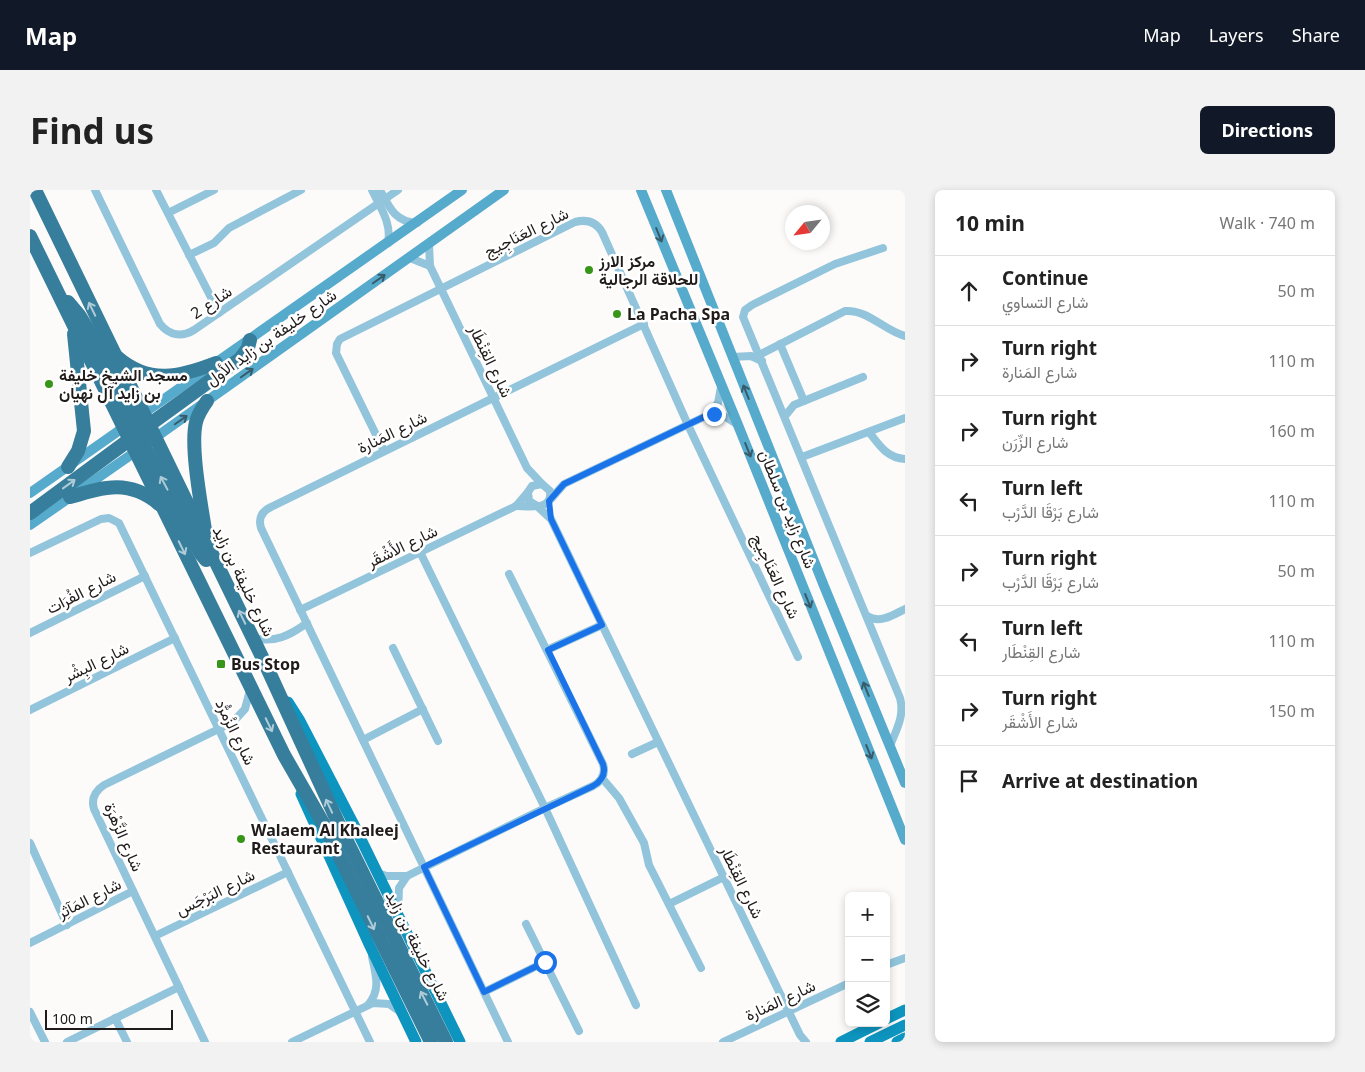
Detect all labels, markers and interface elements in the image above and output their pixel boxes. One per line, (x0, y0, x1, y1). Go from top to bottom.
text: Map (25, 19, 77, 52)
text: Map (1143, 23, 1181, 47)
text: Layers (1209, 23, 1264, 47)
text: Share (1292, 23, 1340, 47)
button: Directions (1200, 106, 1335, 154)
text: Find us (30, 107, 154, 154)
street label: شارع العَنَاجِيج (480, 202, 573, 263)
north arrow (785, 205, 830, 250)
text: 10 min (955, 209, 1025, 237)
text: Walk · 740 m (1220, 212, 1315, 234)
one-way arrow (655, 227, 665, 242)
place label: مركز الارز للحلاقة الرجالية (598, 250, 698, 290)
marker: مركز الارز للحلاقة الرجالية (583, 264, 595, 276)
text: Continue (1002, 265, 1088, 291)
one-way arrow (372, 274, 386, 284)
icon: ahead (955, 277, 983, 305)
street label: شارع 2 (186, 280, 237, 325)
text: 50 m (1278, 280, 1315, 302)
street label: شارع خليفة بن زايد الأول (201, 284, 341, 391)
text: شارع التساوي (1002, 291, 1089, 313)
one-way arrow (87, 302, 96, 317)
place label: La Pacha Spa (627, 303, 730, 325)
marker: La Pacha Spa (611, 308, 623, 320)
street label: شارع القِنْطَار (463, 320, 518, 402)
text: Turn right (1002, 335, 1097, 361)
icon: right (955, 347, 983, 375)
text: 110 m (1268, 350, 1315, 372)
text: شارع المَنارة (1002, 361, 1077, 383)
place label: مسجد الشيخ خليفة بن زايد آل نهيان (59, 364, 188, 404)
one-way arrow (239, 368, 253, 378)
marker: مسجد الشيخ خليفة بن زايد آل نهيان (43, 378, 55, 390)
one-way arrow (741, 385, 751, 400)
route end (703, 403, 726, 426)
text: Turn right (1002, 405, 1097, 431)
street label: شارع المَنارة (353, 406, 431, 459)
one-way arrow (174, 415, 188, 425)
icon: right (955, 417, 983, 445)
text: 160 m (1268, 420, 1315, 442)
text: شارع الزِّرَن (1002, 431, 1068, 453)
one-way arrow (743, 442, 753, 457)
street label: شارع زايد بن سلطان (753, 446, 822, 572)
text: Turn left (1002, 475, 1083, 501)
one-way arrow (158, 476, 168, 491)
one-way arrow (62, 479, 76, 489)
icon: left (955, 487, 983, 515)
text: 110 m (1268, 490, 1315, 512)
text: شارع بَرْقَا الدَّرْب (1002, 501, 1099, 523)
street label: شارع الأَشْقَر (362, 519, 441, 574)
street label: شارع خليفة بن زايد (207, 522, 280, 640)
street label: شارع العَنَاجِيج (745, 530, 805, 623)
one-way arrow (177, 540, 187, 555)
text: Turn right (1002, 545, 1097, 571)
icon: right (955, 557, 983, 585)
text: 50 m (1278, 560, 1315, 582)
street label: شارع الفُرَات (42, 565, 120, 620)
text: شارع بَرْقَا الدَّرْب (1002, 571, 1099, 593)
one-way arrow (804, 593, 814, 608)
one-way arrow (237, 610, 246, 625)
text: Turn left (1002, 615, 1083, 641)
icon: left (955, 627, 983, 655)
text: 110 m (1268, 630, 1315, 652)
street label: شارع البِشْر (59, 637, 133, 689)
text: شارع القِنْطَار (1002, 641, 1080, 663)
place label: Bus Stop (231, 653, 300, 675)
marker: Bus Stop (215, 658, 227, 670)
one-way arrow (861, 682, 871, 697)
text: Turn right (1002, 685, 1097, 711)
street label: شارع الزُمرُّد (210, 695, 261, 769)
icon: right (955, 697, 983, 725)
text: 150 m (1268, 700, 1315, 722)
text: شارع الأَشْقَر (1002, 711, 1078, 733)
one-way arrow (265, 717, 274, 732)
one-way arrow (865, 743, 874, 759)
icon: arrive (955, 767, 983, 795)
text: Arrive at destination (1002, 768, 1198, 794)
one-way arrow (324, 798, 334, 813)
street label: شارع الزَّهْرَة (98, 799, 149, 875)
place label: Walaem Al Khaleej Restaurant (251, 819, 399, 859)
marker: Walaem Al Khaleej Restaurant (235, 833, 247, 845)
street label: شارع القِنْطَار (714, 841, 769, 923)
street label: شارع البَرْجَس (172, 863, 259, 922)
street label: شارع المَآثِر (52, 873, 125, 925)
street label: شارع خليفة بن زايد (380, 887, 455, 1005)
map controls (845, 892, 890, 1027)
button: + (845, 892, 890, 937)
one-way arrow (367, 915, 376, 930)
button: − (845, 937, 890, 982)
route start (534, 951, 557, 974)
street label: شارع المَنارة (741, 974, 819, 1027)
button: layers (845, 982, 890, 1027)
one-way arrow (419, 991, 429, 1006)
scale bar (45, 1007, 172, 1030)
text: 100 m (52, 1009, 93, 1028)

